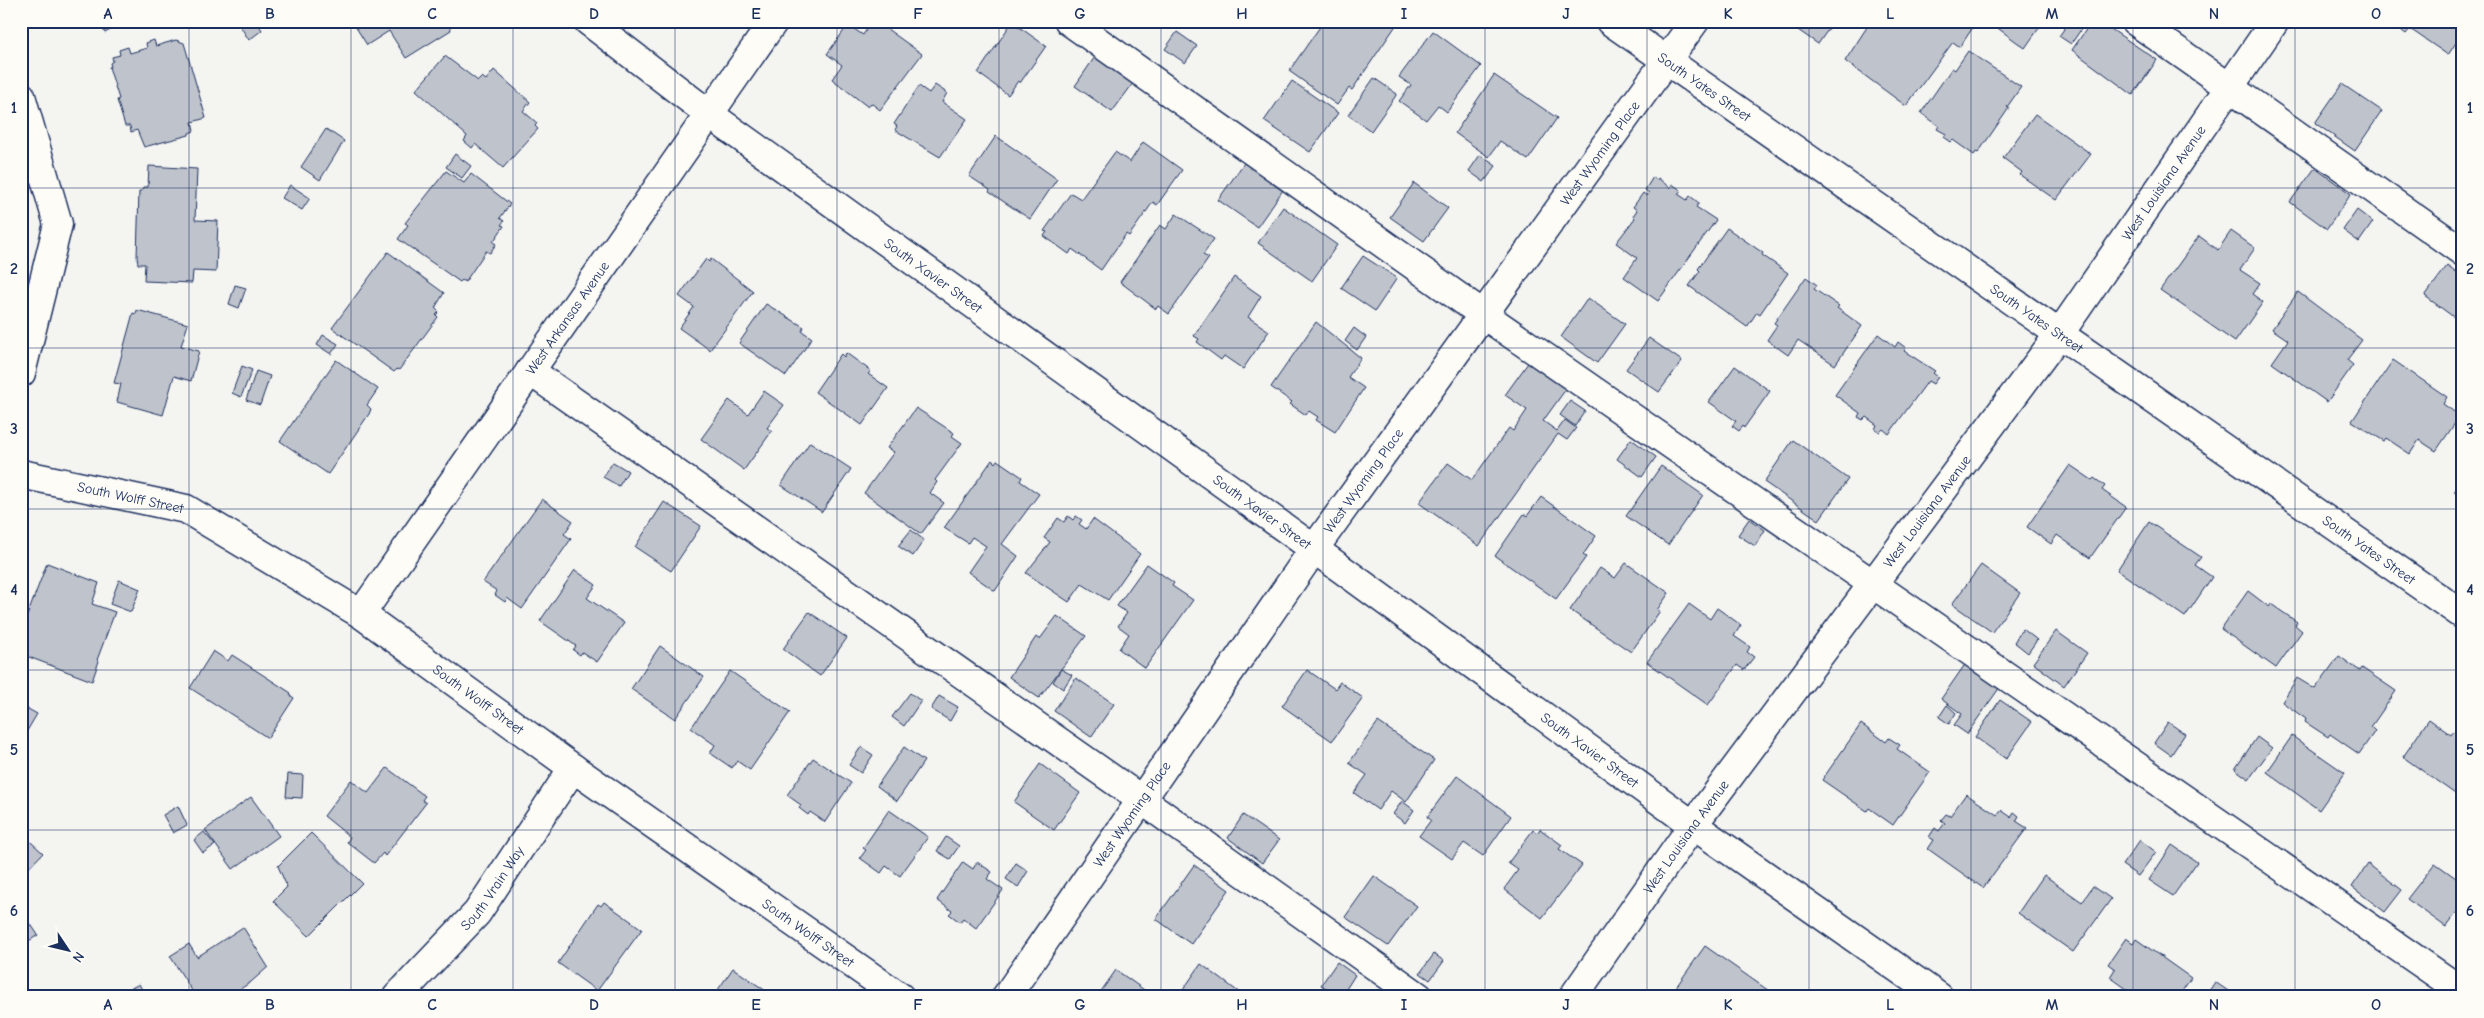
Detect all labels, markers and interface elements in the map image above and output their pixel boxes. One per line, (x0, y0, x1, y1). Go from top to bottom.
text: A (104, 5, 113, 23)
text: B (265, 5, 275, 23)
text: C (427, 5, 437, 23)
text: D (589, 5, 599, 23)
text: E (751, 5, 761, 23)
text: F (913, 5, 923, 23)
text: G (1074, 5, 1086, 23)
text: H (1236, 5, 1248, 23)
text: I (1401, 5, 1407, 23)
text: J (1562, 5, 1570, 23)
text: K (1723, 5, 1733, 23)
text: L (1886, 5, 1894, 23)
text: M (2046, 5, 2059, 23)
text: N (2209, 5, 2219, 23)
text: O (2371, 5, 2381, 23)
street label: South Yates Street (1655, 48, 1755, 126)
street label: West Wyoming Place (1556, 97, 1643, 209)
text: 1 (11, 99, 17, 117)
text: 1 (2467, 99, 2473, 117)
street label: West Louisiana Avenue (2118, 122, 2209, 243)
street label: South Xavier Street (881, 234, 987, 317)
street label: West Arkansas Avenue (522, 258, 613, 378)
text: 2 (10, 260, 18, 278)
text: 2 (2466, 260, 2474, 278)
street label: South Yates Street (1987, 280, 2087, 357)
text: 3 (10, 420, 18, 438)
text: 3 (2466, 420, 2474, 438)
street label: West Wyoming Place (1320, 425, 1407, 536)
street label: West Louisiana Avenue (1880, 452, 1974, 571)
street label: South Xavier Street (1210, 471, 1315, 553)
street label: South Wolff Street (76, 478, 186, 517)
street label: South Yates Street (2319, 511, 2420, 588)
text: 4 (10, 581, 18, 599)
text: 4 (2466, 581, 2474, 599)
street label: South Wolff Street (430, 661, 528, 739)
street label: South Xavier Street (1538, 709, 1643, 792)
text: 5 (10, 741, 18, 759)
text: 5 (2466, 741, 2474, 759)
street label: West Wyoming Place (1089, 758, 1174, 870)
street label: West Louisiana Avenue (1639, 776, 1732, 897)
street label: South Vrain Way (457, 842, 528, 934)
street label: South Wolff Street (759, 895, 858, 971)
text: 6 (10, 902, 18, 920)
text: 6 (2466, 902, 2474, 920)
north arrow (42, 926, 92, 976)
text: N (69, 949, 88, 966)
text: A (104, 996, 113, 1014)
text: B (265, 996, 275, 1014)
text: C (427, 996, 437, 1014)
text: D (589, 996, 599, 1014)
text: E (751, 996, 761, 1014)
text: F (913, 996, 923, 1014)
text: G (1074, 996, 1086, 1014)
text: H (1236, 996, 1248, 1014)
text: I (1401, 996, 1407, 1014)
text: J (1562, 996, 1570, 1014)
text: K (1723, 996, 1733, 1014)
text: L (1886, 996, 1894, 1014)
text: M (2046, 996, 2059, 1014)
text: N (2209, 996, 2219, 1014)
text: O (2371, 996, 2381, 1014)

